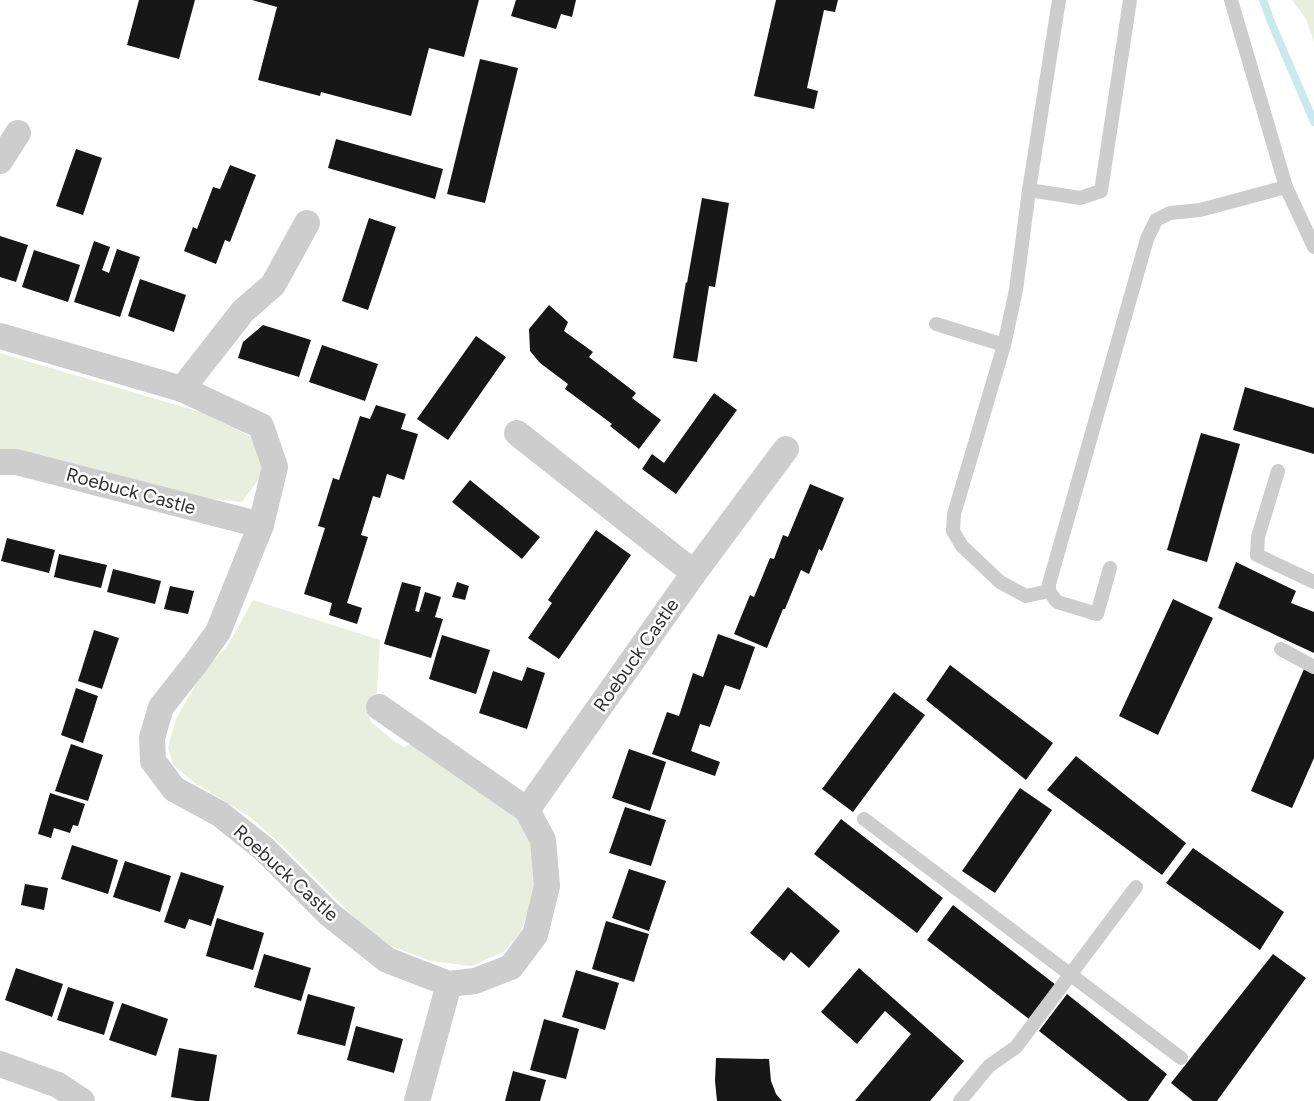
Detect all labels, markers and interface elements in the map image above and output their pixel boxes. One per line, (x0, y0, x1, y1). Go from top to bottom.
street label: Roebuck Castle (64, 463, 198, 519)
street label: Roebuck Castle (588, 594, 684, 716)
street label: Roebuck Castle (229, 820, 343, 926)

